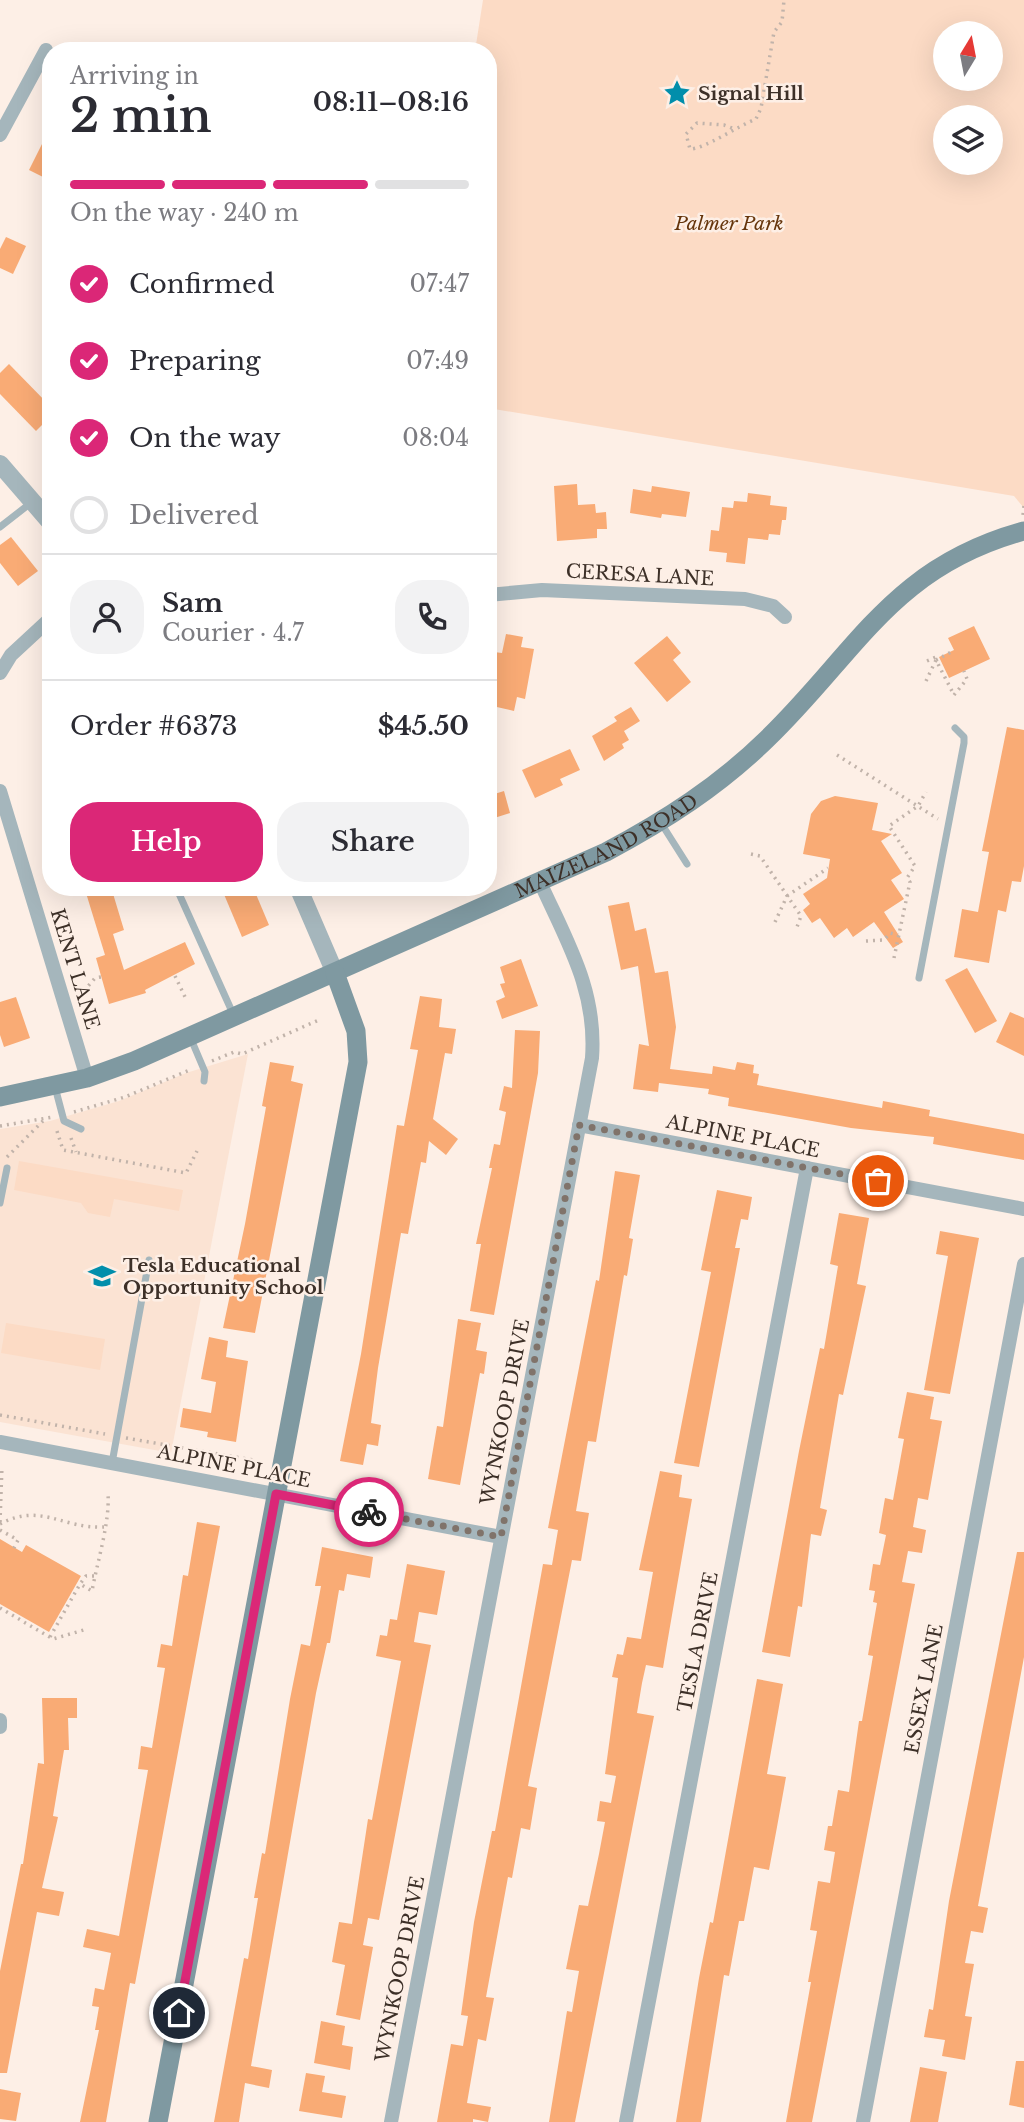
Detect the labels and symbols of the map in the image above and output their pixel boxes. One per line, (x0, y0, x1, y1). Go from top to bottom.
north arrow (933, 21, 1003, 91)
place icon: Signal Hill (662, 78, 692, 108)
place label: Signal Hill (698, 82, 804, 105)
park label: Palmer Park (673, 212, 784, 235)
street label: CERESA LANE (565, 560, 715, 590)
street label: MAIZELAND ROAD (511, 789, 702, 903)
street label: KENT LANE (46, 906, 104, 1032)
street label: ALPINE PLACE (663, 1110, 822, 1162)
pin (848, 1151, 908, 1211)
place label: Tesla Educational Opportunity School (123, 1254, 324, 1299)
school or university icon: Tesla Educational Opportunity School (87, 1261, 117, 1291)
street label: WYNKOOP DRIVE (475, 1317, 534, 1508)
street label: ALPINE PLACE (154, 1440, 313, 1492)
courier (334, 1477, 404, 1547)
street label: TESLA DRIVE (673, 1570, 723, 1714)
street label: ESSEX LANE (900, 1622, 948, 1756)
street label: WYNKOOP DRIVE (370, 1874, 429, 2065)
pin (149, 1983, 209, 2043)

